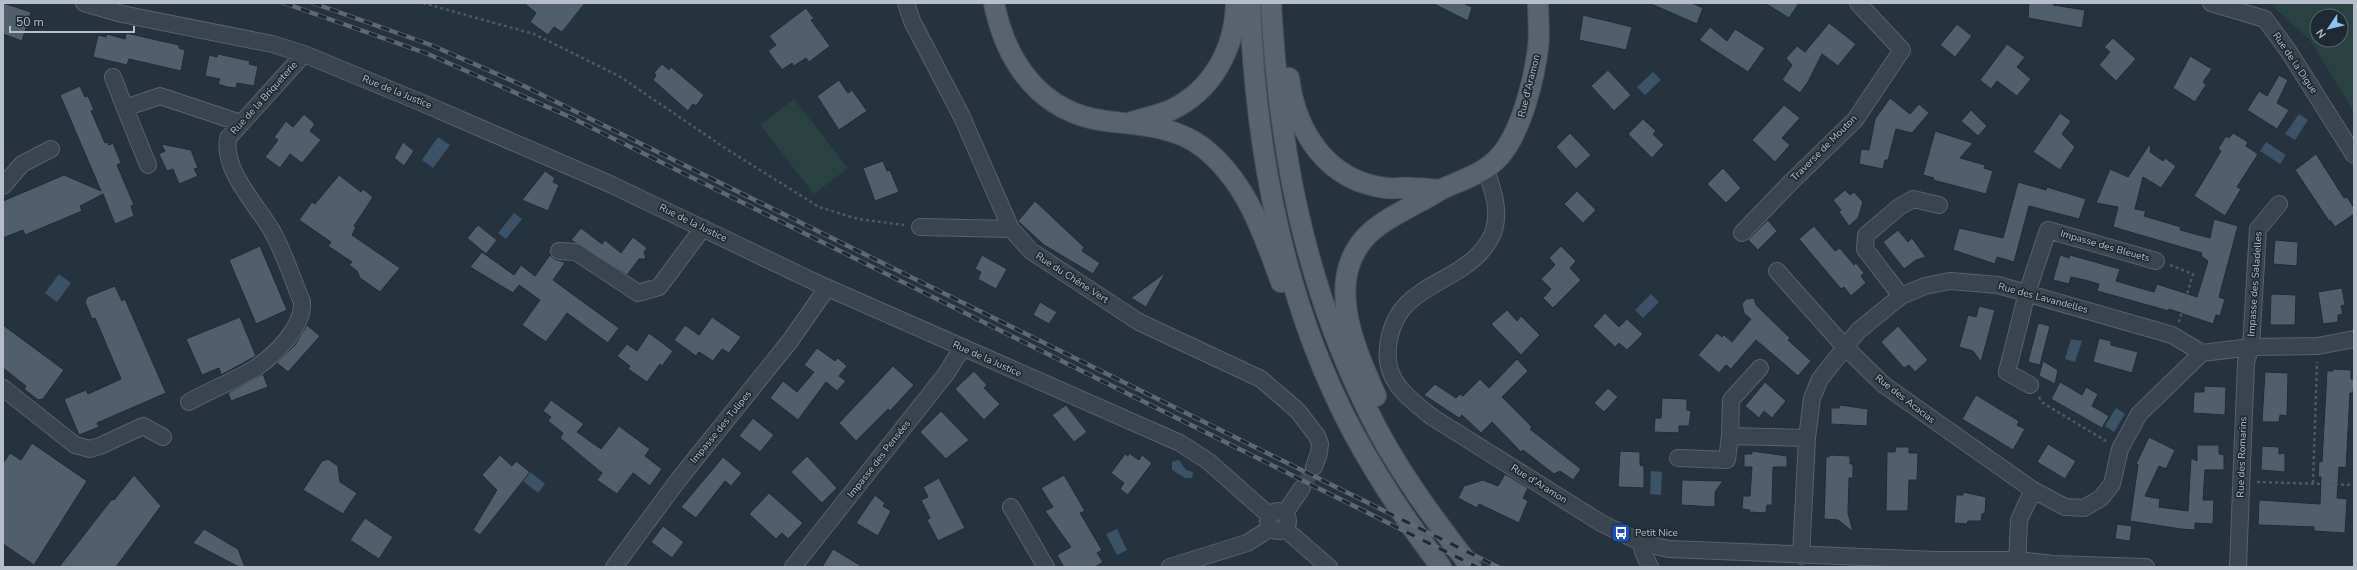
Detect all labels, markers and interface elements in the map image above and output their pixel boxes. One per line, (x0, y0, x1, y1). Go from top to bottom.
scale bar (10, 8, 134, 34)
north arrow (2309, 8, 2349, 48)
text: 50 m (16, 14, 44, 30)
text: N (2313, 26, 2330, 41)
street label: Rue de la Digue (2269, 30, 2321, 96)
street label: Rue d'Aramon (1514, 53, 1544, 119)
street label: Rue de la Briqueterie (227, 58, 301, 138)
street label: Rue de la Justice (360, 72, 434, 112)
street label: Traverse de Mouton (1788, 112, 1860, 184)
street label: Rue de la Justice (657, 200, 729, 246)
street label: Impasse des Bleuets (2059, 227, 2152, 266)
street label: Impasse des Saladelles (2244, 231, 2266, 337)
street label: Rue du Chêne Vert (1033, 249, 1112, 307)
street label: Rue des Lavandelles (1996, 279, 2090, 317)
street label: Rue de la Justice (950, 338, 1024, 380)
street label: Rue des Acacias (1872, 371, 1938, 427)
street label: Impasse des Tulipes (687, 387, 755, 467)
street label: Rue des Romarins (2234, 416, 2250, 498)
street label: Impasse des Pensées (844, 417, 914, 501)
street label: Rue d'Aramon (1508, 461, 1570, 507)
bus stop icon: Petit Nice (1610, 522, 1632, 544)
place label: Petit Nice (1635, 526, 1678, 540)

